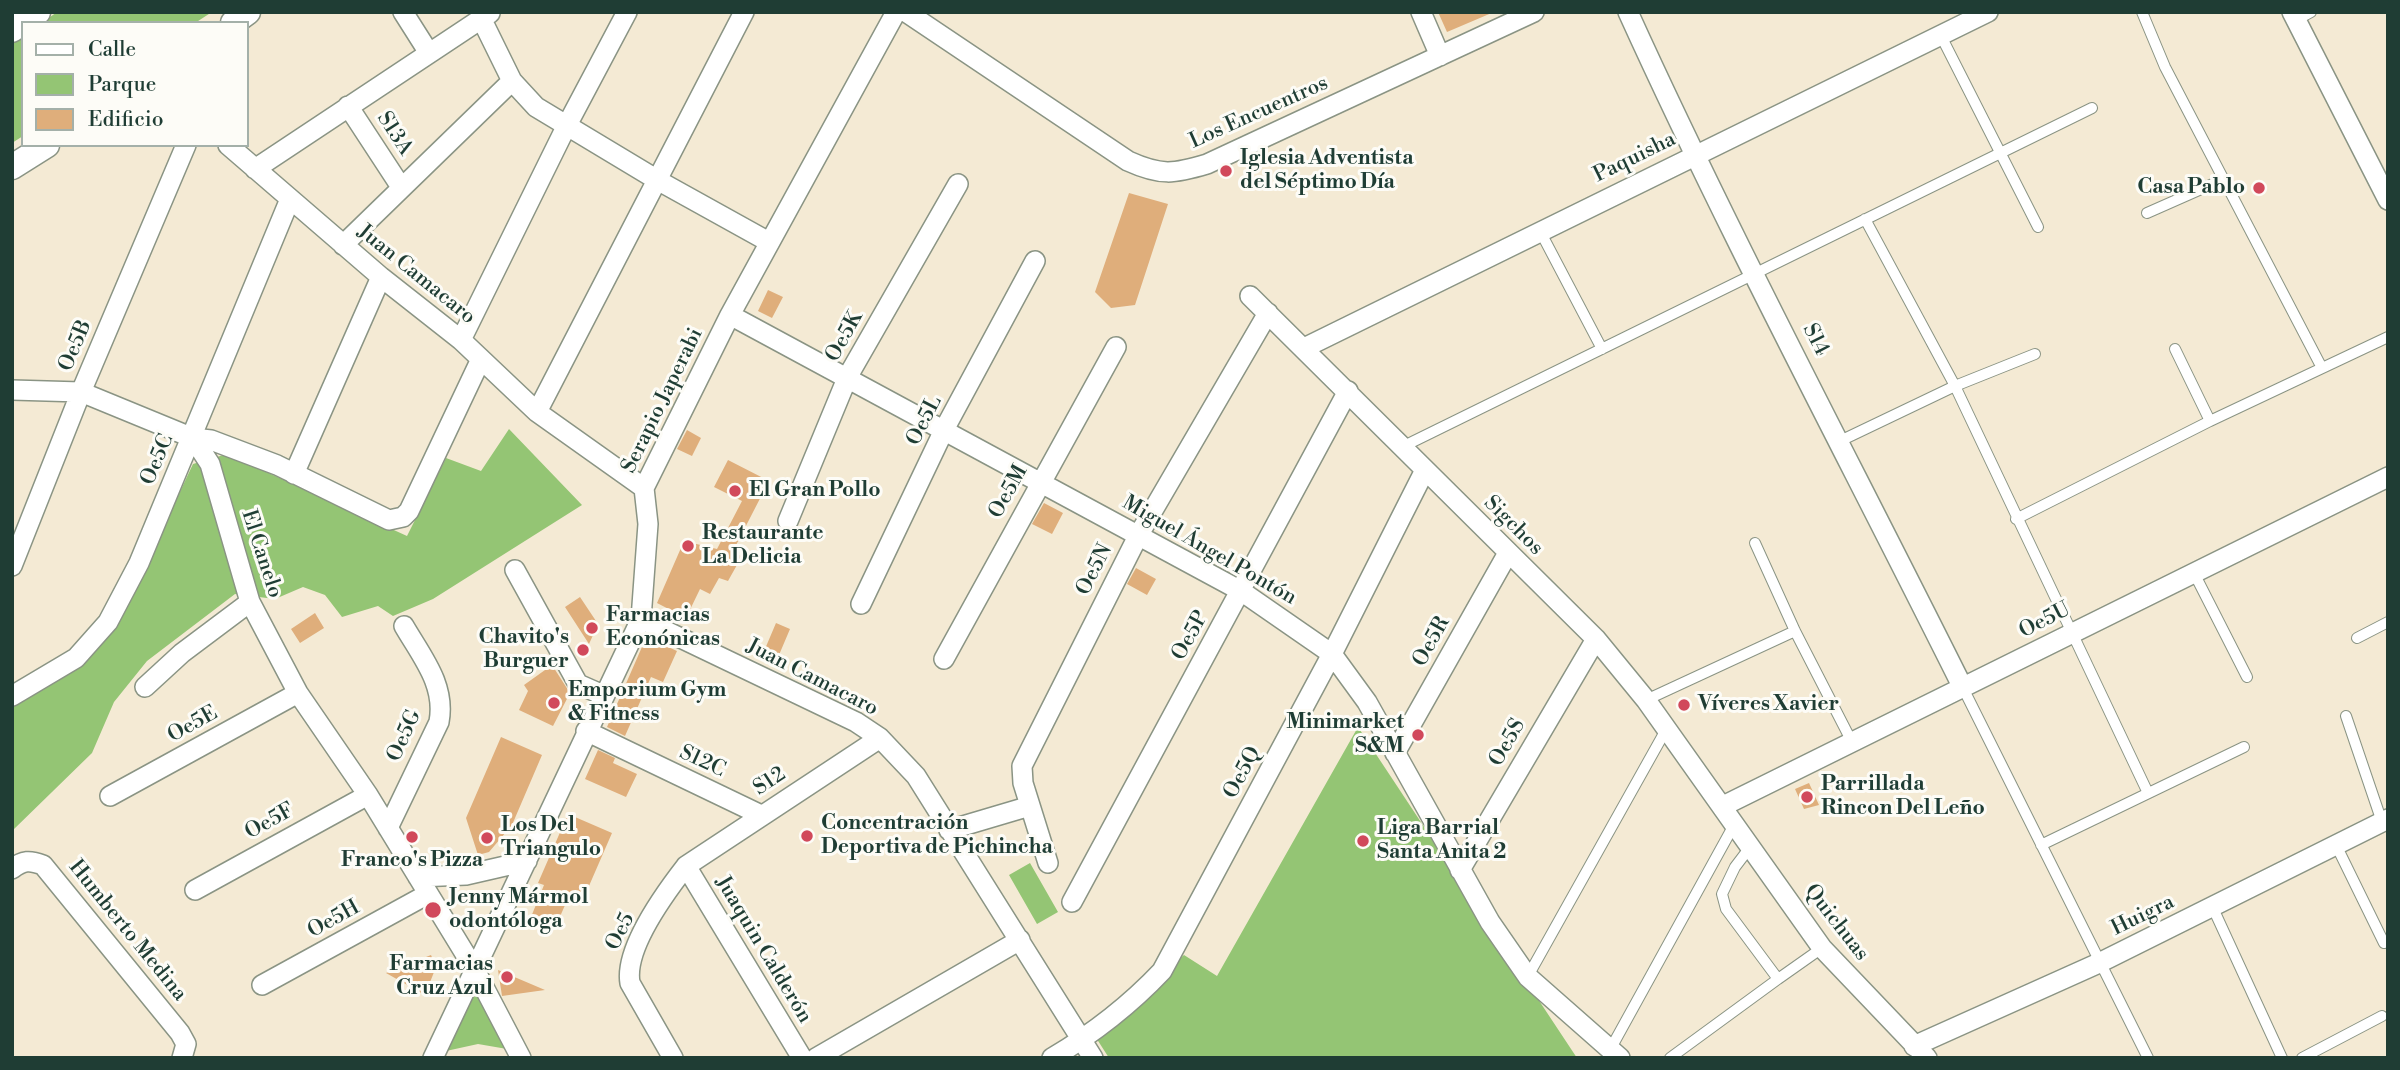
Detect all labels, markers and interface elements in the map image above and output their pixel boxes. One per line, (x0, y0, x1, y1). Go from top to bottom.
legend (21, 21, 248, 147)
text: Calle (88, 37, 136, 63)
street label: Los Encuentros (1186, 71, 1332, 155)
text: Parque (88, 72, 156, 98)
text: Edificio (88, 107, 164, 133)
street label: S13A (371, 107, 417, 161)
street label: Paquisha (1590, 127, 1680, 189)
place label: Iglesia Adventista del Séptimo Día (1240, 146, 1414, 196)
marker: Iglesia Adventista del Séptimo Día (1218, 163, 1234, 179)
place label: Casa Pablo (2137, 175, 2245, 201)
marker: Casa Pablo (2251, 180, 2267, 196)
street label: Juan Camacaro (352, 220, 480, 330)
street label: Oe5K (821, 307, 869, 367)
street label: Oe5B (54, 317, 98, 375)
street label: S14 (1796, 320, 1834, 360)
street label: Serapio Japerabi (617, 324, 709, 478)
street label: Oe5L (902, 392, 948, 450)
street label: Oe5C (136, 431, 180, 489)
street label: Oe5M (984, 461, 1034, 523)
place label: El Gran Pollo (749, 478, 881, 504)
marker: El Gran Pollo (727, 483, 743, 499)
street label: Miguel Ángel Pontón (1117, 491, 1301, 611)
street label: Sigchos (1478, 491, 1548, 561)
street label: El Canelo (235, 507, 287, 601)
place label: Restaurante La Delicia (702, 521, 823, 571)
marker: Restaurante La Delicia (680, 538, 696, 554)
street label: Oe5N (1071, 540, 1119, 600)
street label: Oe5U (2015, 597, 2075, 645)
place label: Farmacias Econónicas (606, 603, 720, 653)
street label: Oe5P (1167, 607, 1215, 665)
street label: Oe5R (1408, 613, 1456, 671)
marker: Farmacias Econónicas (584, 620, 600, 636)
place label: Chavito's Burguer (479, 625, 569, 675)
street label: Juan Camacaro (742, 634, 882, 722)
marker: Chavito's Burguer (575, 642, 591, 658)
place label: Emporium Gym & Fitness (568, 678, 726, 728)
place label: Víveres Xavier (1698, 692, 1839, 718)
marker: Emporium Gym & Fitness (546, 695, 562, 711)
marker: Víveres Xavier (1676, 697, 1692, 713)
street label: Oe5E (164, 701, 222, 749)
street label: Oe5G (382, 706, 428, 766)
place label: Minimarket S&M (1286, 710, 1404, 760)
street label: Oe5S (1484, 715, 1532, 771)
marker: Minimarket S&M (1410, 727, 1426, 743)
street label: S12C (675, 740, 729, 784)
street label: Oe5Q (1219, 743, 1267, 803)
street label: S12 (749, 762, 791, 802)
place label: Parrillada Rincon Del Leño (1821, 772, 1985, 822)
marker: Parrillada Rincon Del Leño (1799, 789, 1815, 805)
street label: Oe5F (241, 798, 299, 846)
place label: Concentración Deportiva de Pichincha (821, 811, 1053, 861)
place label: Los Del Triangulo (501, 813, 601, 863)
place label: Liga Barrial Santa Anita 2 (1377, 816, 1506, 866)
marker: Concentración Deportiva de Pichincha (799, 828, 815, 844)
marker: Franco's Pizza (404, 829, 420, 845)
marker: Los Del Triangulo (479, 830, 495, 846)
marker: Liga Barrial Santa Anita 2 (1355, 833, 1371, 849)
place label: Franco's Pizza (341, 848, 483, 874)
street label: Humberto Medina (62, 855, 192, 1007)
street label: Juaquin Calderón (709, 872, 817, 1028)
street label: Quichuas (1798, 880, 1874, 966)
place label: Jenny Mármol odontóloga (449, 885, 588, 935)
street label: Huigra (2107, 890, 2179, 942)
street label: Oe5H (304, 896, 364, 944)
marker: Jenny Mármol odontóloga (423, 900, 443, 920)
street label: Oe5 (601, 909, 641, 955)
place label: Farmacias Cruz Azul (389, 952, 493, 1002)
marker: Farmacias Cruz Azul (499, 969, 515, 985)

